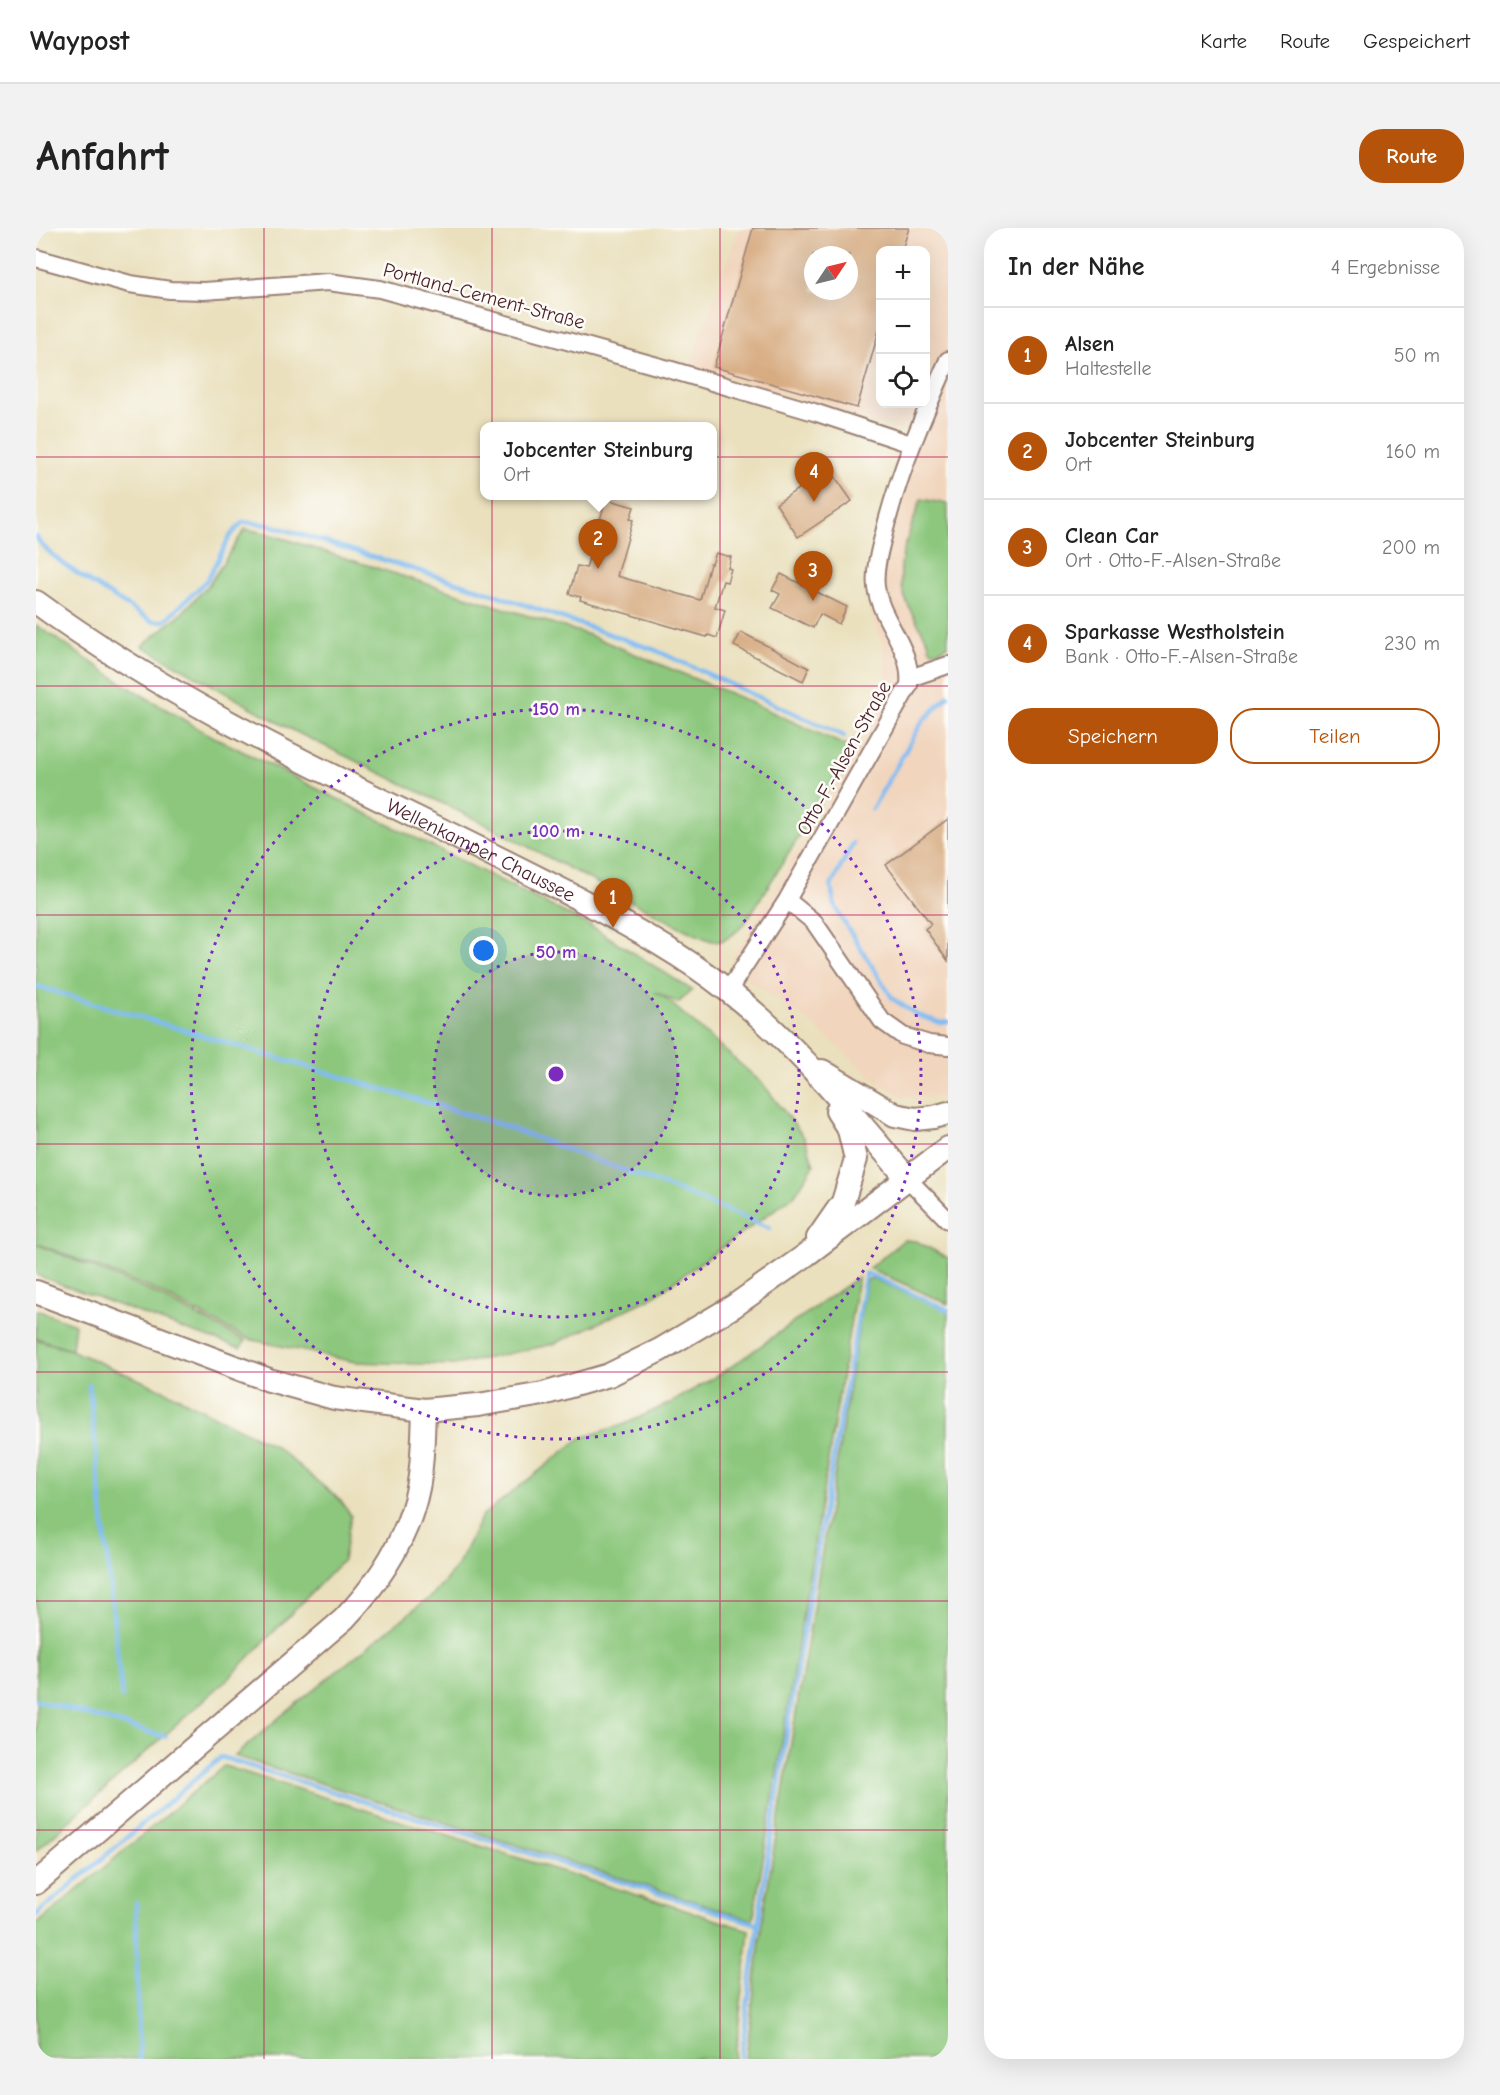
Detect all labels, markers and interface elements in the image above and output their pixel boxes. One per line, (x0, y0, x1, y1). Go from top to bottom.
text: Waypost (30, 25, 130, 57)
text: Karte (1200, 29, 1247, 53)
text: Route (1280, 29, 1330, 53)
text: Gespeichert (1363, 29, 1470, 53)
button: Route (1359, 129, 1464, 183)
text: Anfahrt (36, 132, 169, 181)
north arrow (804, 246, 858, 300)
map controls (876, 246, 930, 408)
button: + (876, 246, 930, 300)
text: In der Nähe (1008, 252, 1145, 282)
text: 4 Ergebnisse (1331, 256, 1440, 279)
street label: Portland-Cement-Straße (381, 258, 587, 334)
button: − (876, 300, 930, 354)
text: Alsen (1065, 331, 1114, 357)
text: 1 (1024, 344, 1031, 367)
text: 50 m (1394, 344, 1440, 367)
button: locate (876, 354, 930, 408)
text: Haltestelle (1065, 357, 1152, 380)
popup (480, 422, 717, 500)
text: Jobcenter Steinburg (1065, 427, 1256, 453)
text: Jobcenter Steinburg (503, 437, 694, 463)
text: 2 (1023, 440, 1032, 463)
text: 160 m (1386, 440, 1440, 463)
pin: 4 (794, 452, 834, 502)
text: Ort (1065, 453, 1092, 476)
text: Ort (503, 463, 530, 486)
pin: 2 (578, 520, 618, 569)
text: Clean Car (1065, 523, 1158, 549)
text: 3 (1023, 536, 1032, 559)
text: 200 m (1382, 536, 1440, 559)
text: Ort · Otto-F.-Alsen-Straße (1065, 549, 1281, 572)
pin: 3 (794, 552, 832, 601)
text: Sparkasse Westholstein (1065, 619, 1285, 645)
text: 4 (1023, 632, 1032, 655)
text: 230 m (1384, 632, 1440, 655)
text: Bank · Otto-F.-Alsen-Straße (1065, 645, 1298, 668)
street label: Otto-F.-Alsen-Straße (792, 677, 896, 839)
text: 150 m (532, 699, 580, 720)
button: Speichern (1008, 708, 1218, 764)
button: Teilen (1230, 708, 1440, 764)
street label: Wellenkamper Chaussee (383, 793, 579, 906)
text: 100 m (532, 821, 580, 842)
pin: 1 (594, 878, 632, 928)
your location (469, 936, 498, 965)
text: 50 m (536, 942, 576, 963)
centre of rings (546, 1064, 566, 1084)

